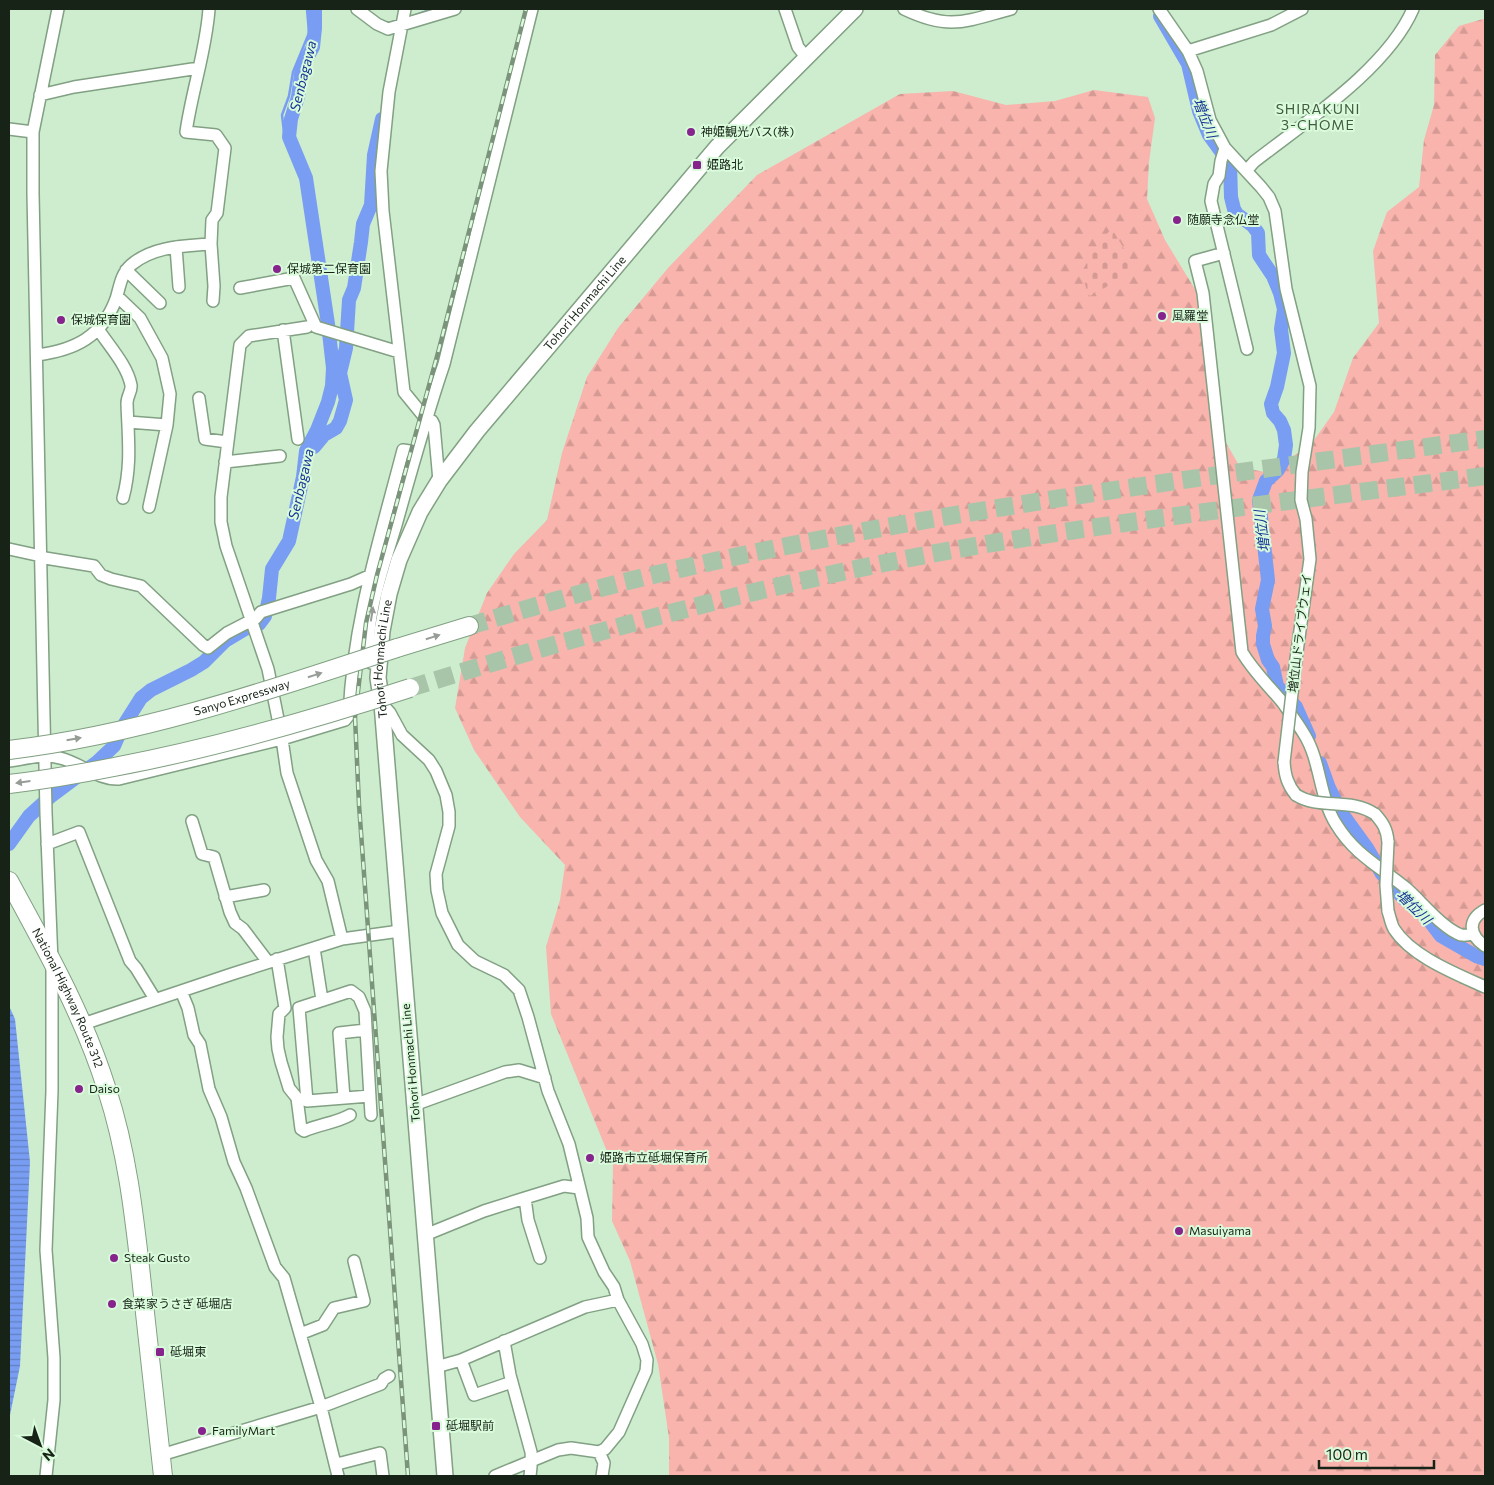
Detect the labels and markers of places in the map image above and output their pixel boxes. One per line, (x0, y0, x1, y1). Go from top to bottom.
place label: 神姫観光バス(株) (701, 124, 794, 138)
marker: 神姫観光バス(株) (685, 126, 697, 138)
place label: 姫路北 (707, 157, 743, 171)
marker: 姫路北 (691, 159, 703, 171)
place label: 随願寺念仏堂 (1187, 212, 1259, 226)
marker: 随願寺念仏堂 (1171, 214, 1183, 226)
place label: 保城第二保育園 (287, 261, 371, 275)
marker: 保城第二保育園 (271, 263, 283, 275)
place label: 風羅堂 (1172, 308, 1208, 322)
marker: 風羅堂 (1156, 310, 1168, 322)
place label: 保城保育園 (71, 312, 131, 326)
marker: 保城保育園 (55, 314, 67, 326)
place label: Daiso (89, 1081, 120, 1095)
marker: Daiso (73, 1083, 85, 1095)
place label: 姫路市立砥堀保育所 (600, 1150, 708, 1164)
marker: 姫路市立砥堀保育所 (584, 1152, 596, 1164)
place label: Masuiyama (1189, 1223, 1251, 1237)
marker: Masuiyama (1173, 1225, 1185, 1237)
place label: Steak Gusto (124, 1250, 190, 1264)
marker: Steak Gusto (108, 1252, 120, 1264)
place label: 食菜家うさぎ 砥堀店 (122, 1296, 232, 1310)
marker: 食菜家うさぎ 砥堀店 (106, 1298, 118, 1310)
place label: 砥堀東 (170, 1344, 206, 1358)
marker: 砥堀東 (154, 1346, 166, 1358)
place label: 砥堀駅前 (446, 1418, 494, 1432)
marker: 砥堀駅前 (430, 1420, 442, 1432)
place label: FamilyMart (212, 1423, 275, 1437)
marker: FamilyMart (196, 1425, 208, 1437)

